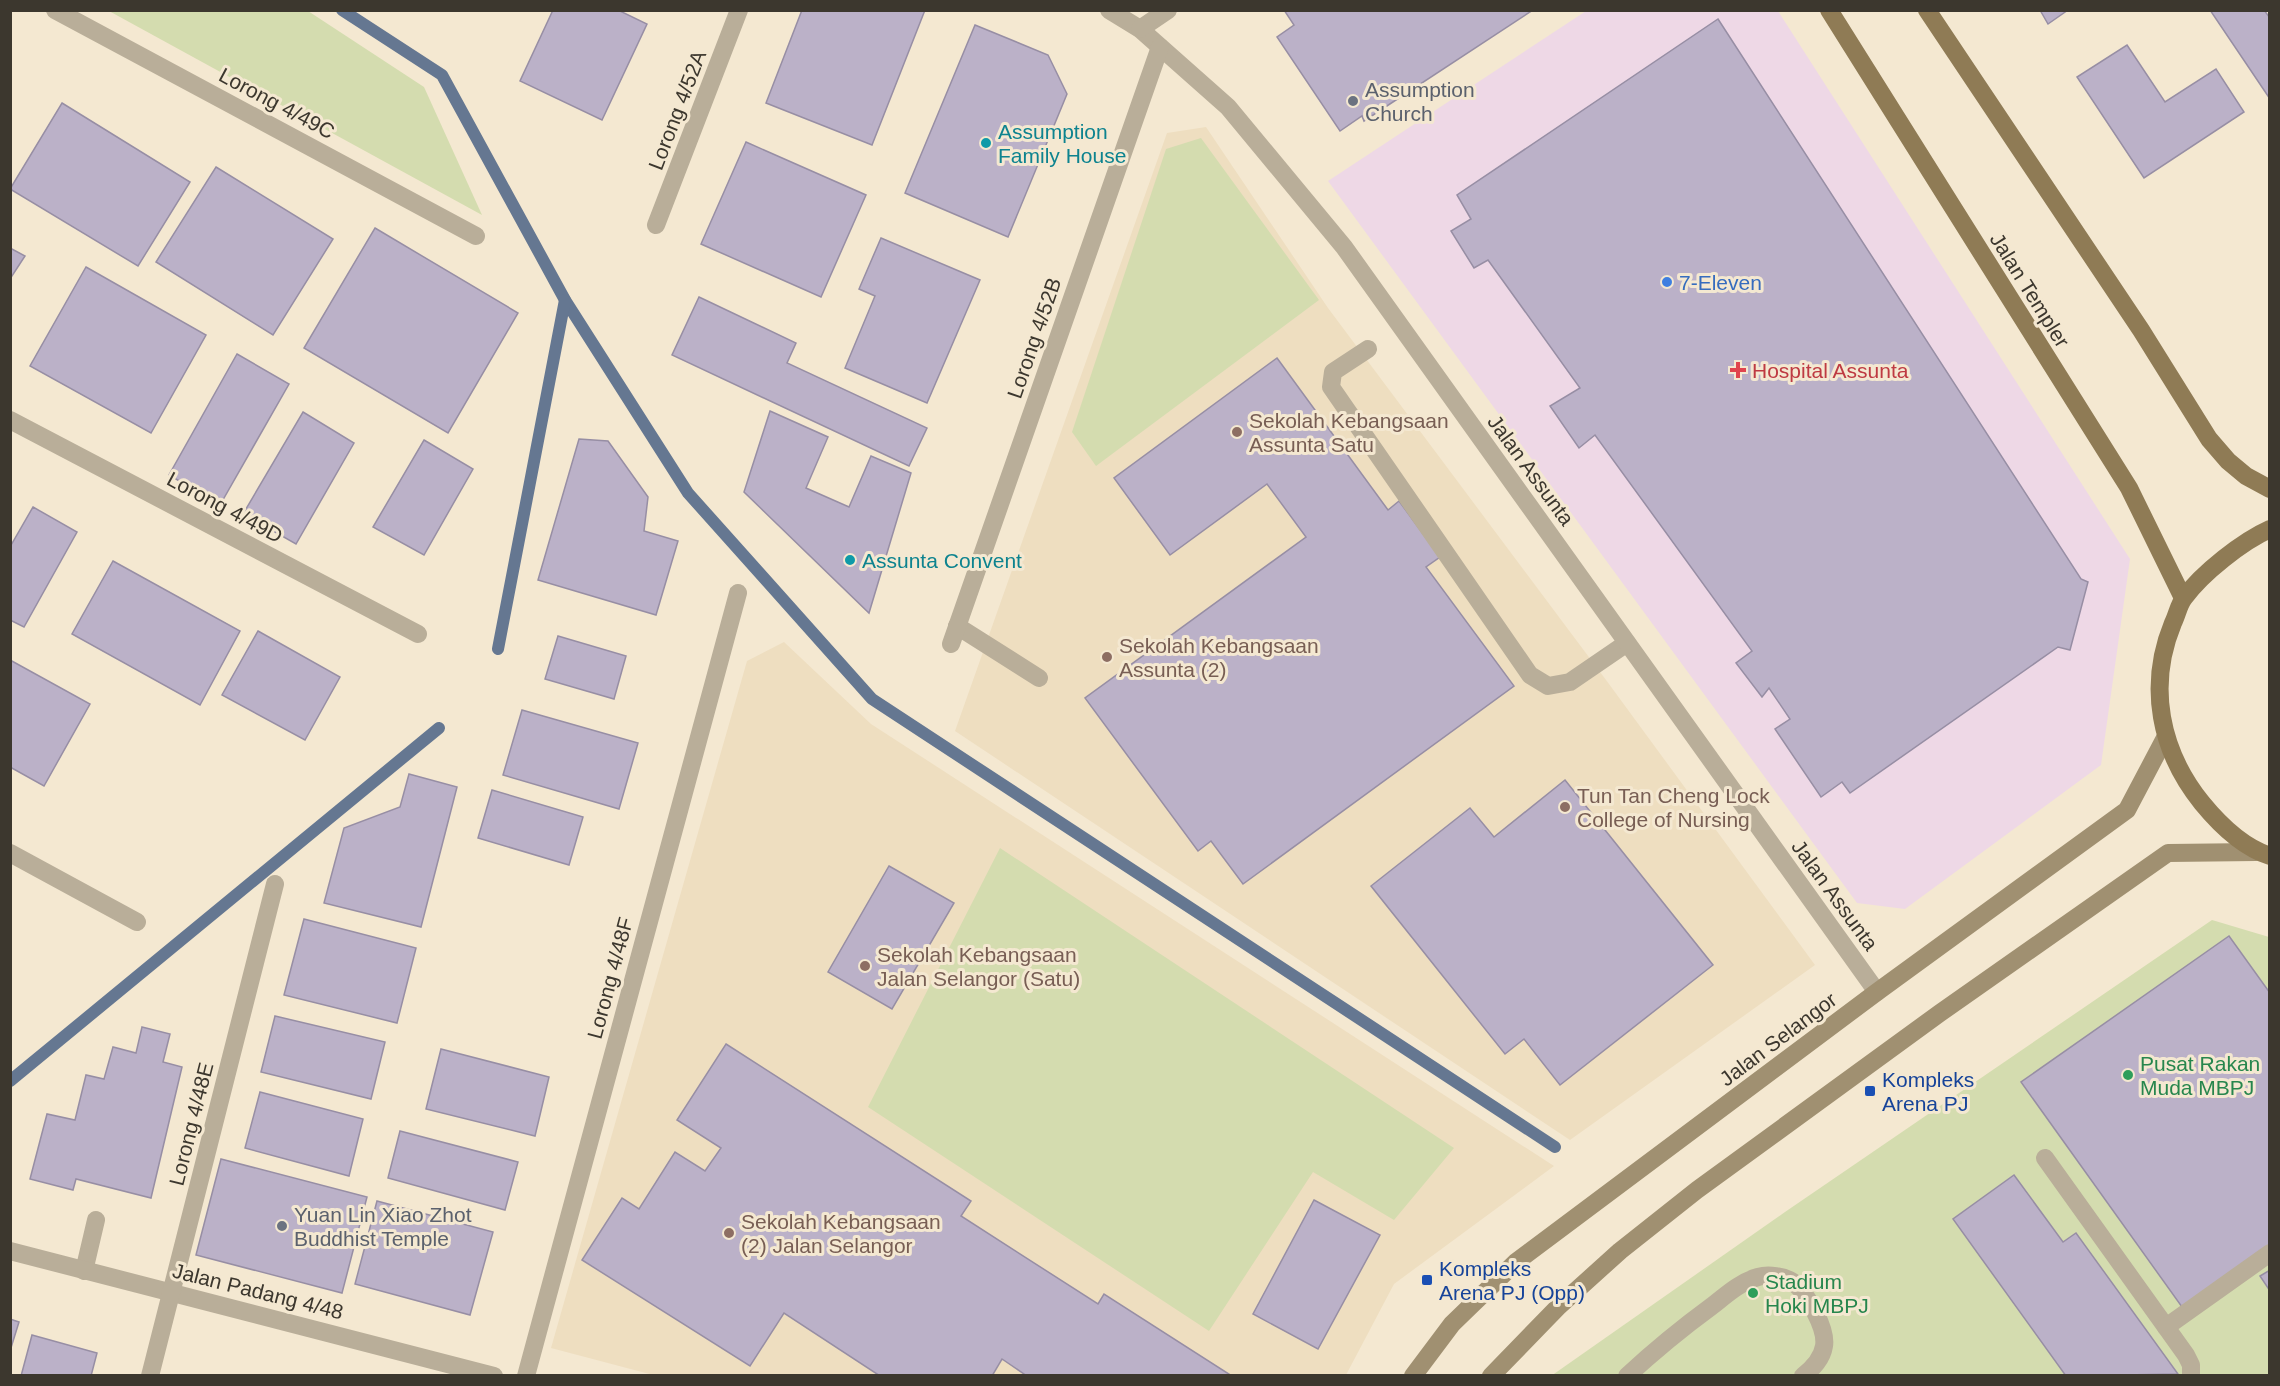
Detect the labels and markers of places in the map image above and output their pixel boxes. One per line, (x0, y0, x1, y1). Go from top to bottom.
place label: Assumption Church (1365, 78, 1475, 125)
marker: Assumption Church (1346, 94, 1360, 108)
place label: Assumption Family House (998, 120, 1126, 167)
marker: Assumption Family House (979, 136, 993, 150)
place label: 7-Eleven (1679, 271, 1762, 294)
marker: 7-Eleven (1660, 275, 1674, 289)
place label: Hospital Assunta (1752, 359, 1909, 382)
marker: Hospital Assunta (1729, 361, 1747, 379)
place label: Sekolah Kebangsaan Assunta Satu (1249, 409, 1449, 456)
marker: Sekolah Kebangsaan Assunta Satu (1230, 425, 1244, 439)
place label: Assunta Convent (862, 549, 1022, 572)
marker: Assunta Convent (843, 553, 857, 567)
place label: Sekolah Kebangsaan Assunta (2) (1119, 634, 1319, 681)
marker: Sekolah Kebangsaan Assunta (2) (1100, 650, 1114, 664)
place label: Tun Tan Cheng Lock College of Nursing (1577, 784, 1770, 831)
marker: Tun Tan Cheng Lock College of Nursing (1558, 800, 1572, 814)
place label: Sekolah Kebangsaan Jalan Selangor (Satu) (877, 943, 1080, 990)
marker: Sekolah Kebangsaan Jalan Selangor (Satu) (858, 959, 872, 973)
place label: Pusat Rakan Muda MBPJ (2140, 1052, 2260, 1099)
place label: Kompleks Arena PJ (1882, 1068, 1974, 1115)
marker: Pusat Rakan Muda MBPJ (2121, 1068, 2135, 1082)
marker: Kompleks Arena PJ (1863, 1084, 1877, 1098)
place label: Yuan Lin Xiao Zhot Buddhist Temple (294, 1203, 472, 1250)
place label: Sekolah Kebangsaan (2) Jalan Selangor (741, 1210, 941, 1257)
marker: Yuan Lin Xiao Zhot Buddhist Temple (275, 1219, 289, 1233)
marker: Sekolah Kebangsaan (2) Jalan Selangor (722, 1226, 736, 1240)
place label: Kompleks Arena PJ (Opp) (1439, 1257, 1585, 1304)
place label: Stadium Hoki MBPJ (1765, 1270, 1869, 1317)
marker: Kompleks Arena PJ (Opp) (1420, 1273, 1434, 1287)
marker: Stadium Hoki MBPJ (1746, 1286, 1760, 1300)

